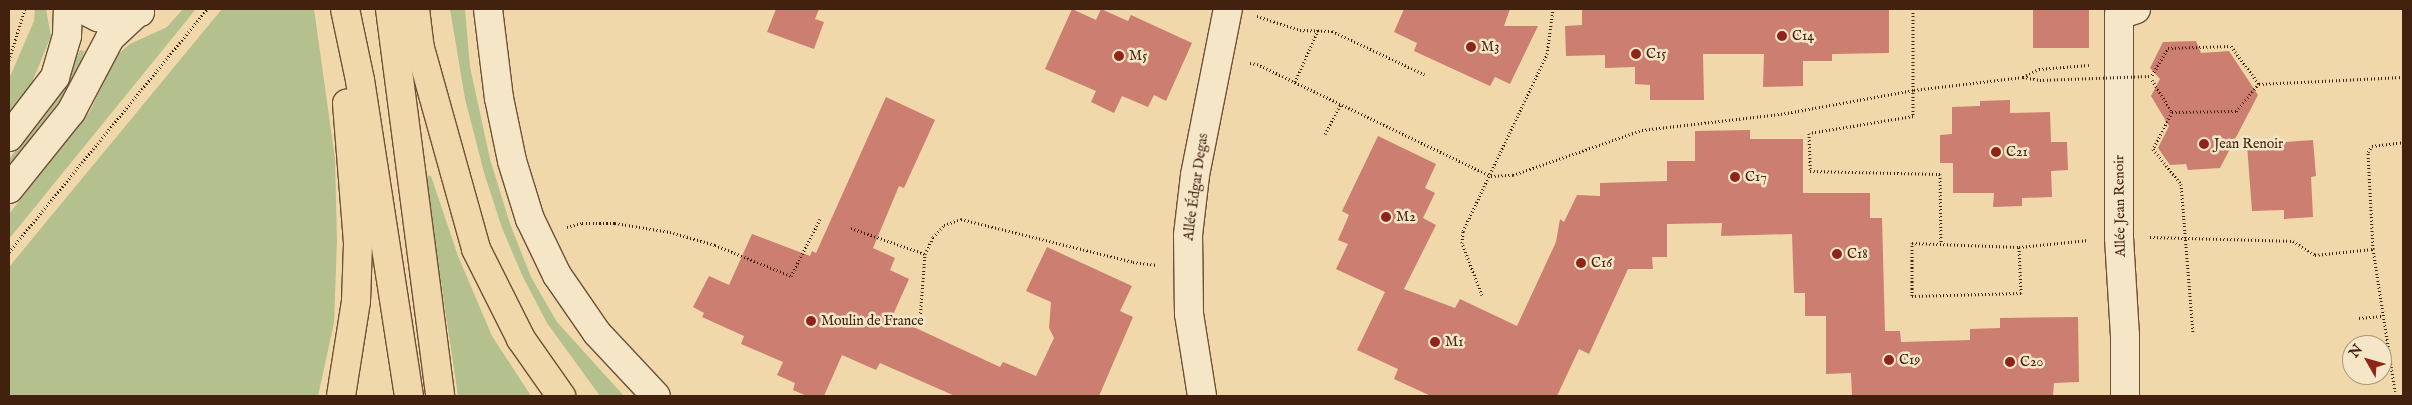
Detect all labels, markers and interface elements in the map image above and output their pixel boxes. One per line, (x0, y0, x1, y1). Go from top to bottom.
place label: C14 (1792, 28, 1814, 44)
marker: C14 (1776, 30, 1788, 42)
place label: M3 (1481, 39, 1499, 55)
marker: M3 (1465, 41, 1477, 53)
place label: C15 (1646, 46, 1666, 62)
place label: M5 (1129, 48, 1147, 64)
marker: C15 (1630, 48, 1642, 60)
marker: M5 (1113, 50, 1125, 62)
street label: Allée Édgar Degas (1180, 132, 1212, 242)
place label: Jean Renoir (2214, 136, 2283, 152)
marker: Jean Renoir (2198, 138, 2210, 150)
place label: C21 (2006, 144, 2028, 160)
marker: C21 (1990, 146, 2002, 158)
street label: Allée Jean Renoir (2111, 155, 2129, 257)
place label: C17 (1745, 169, 1767, 185)
marker: C17 (1729, 171, 1741, 183)
place label: M2 (1396, 209, 1416, 225)
marker: M2 (1380, 211, 1392, 223)
place label: C18 (1847, 246, 1868, 262)
marker: C18 (1831, 248, 1843, 260)
place label: C16 (1591, 255, 1612, 271)
marker: C16 (1575, 257, 1587, 269)
place label: Moulin de France (821, 313, 924, 329)
marker: Moulin de France (805, 315, 817, 327)
place label: M1 (1445, 334, 1463, 350)
north arrow (2342, 335, 2392, 385)
marker: M1 (1429, 336, 1441, 348)
text: N (2345, 341, 2367, 362)
place label: C19 (1899, 352, 1920, 368)
marker: C19 (1883, 354, 1895, 366)
place label: C20 (2020, 354, 2043, 370)
marker: C20 (2004, 356, 2016, 368)

